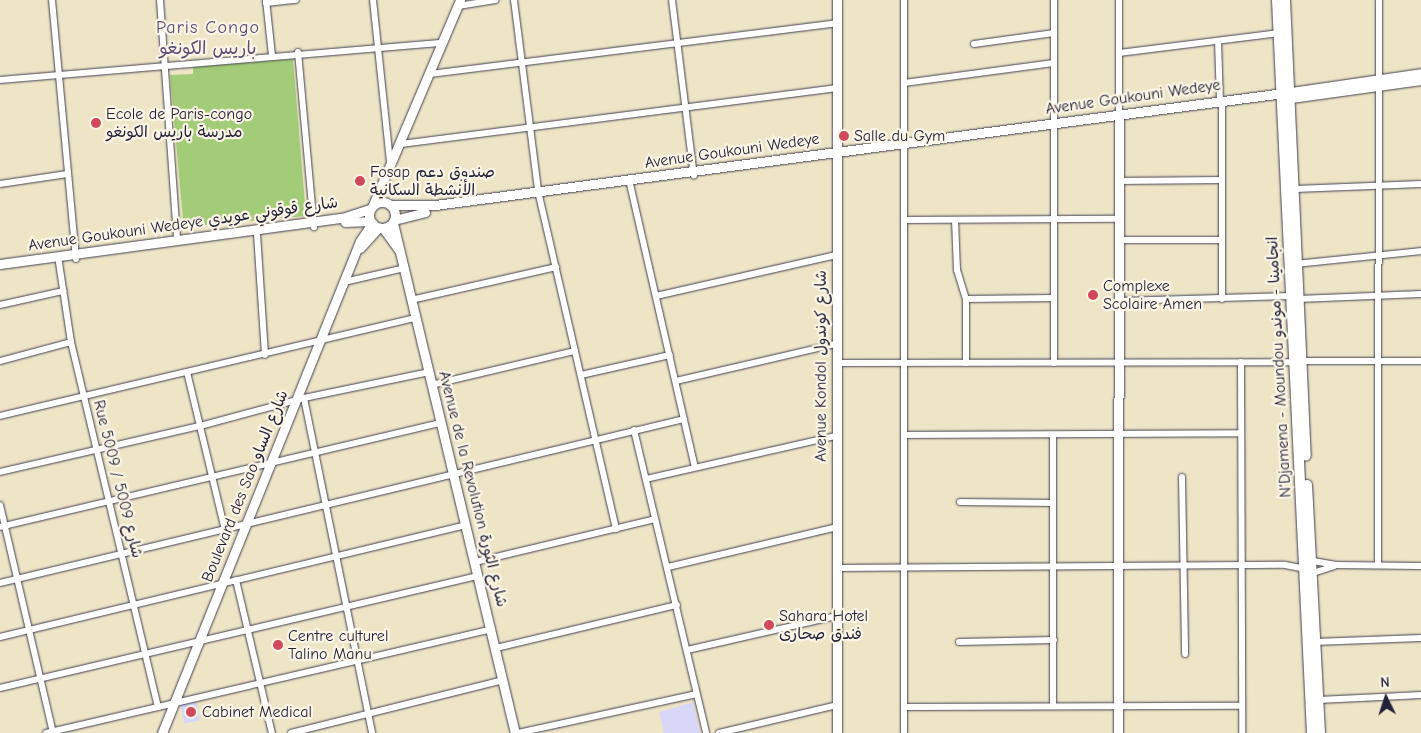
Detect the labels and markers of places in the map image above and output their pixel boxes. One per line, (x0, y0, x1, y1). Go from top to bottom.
place label: Ecole de Paris-congo مدرسة باريس الكونغو (106, 104, 252, 142)
marker: Ecole de Paris-congo مدرسة باريس الكونغو (90, 117, 102, 129)
place label: Salle du Gym (854, 126, 945, 146)
marker: Salle du Gym (838, 130, 850, 142)
place label: Fosap صندوق دعم الأنشطة السكانية (370, 162, 495, 200)
marker: Fosap صندوق دعم الأنشطة السكانية (354, 175, 366, 187)
place label: Complexe Scolaire Amen (1103, 276, 1202, 314)
marker: Complexe Scolaire Amen (1087, 289, 1099, 301)
place label: Sahara Hotel فندق صحارى (779, 606, 868, 644)
marker: Sahara Hotel فندق صحارى (763, 619, 775, 631)
place label: Centre culturel Talino Manu (288, 626, 388, 664)
marker: Centre culturel Talino Manu (272, 639, 284, 651)
place label: Cabinet Medical (202, 702, 312, 722)
marker: Cabinet Medical (184, 705, 198, 719)

